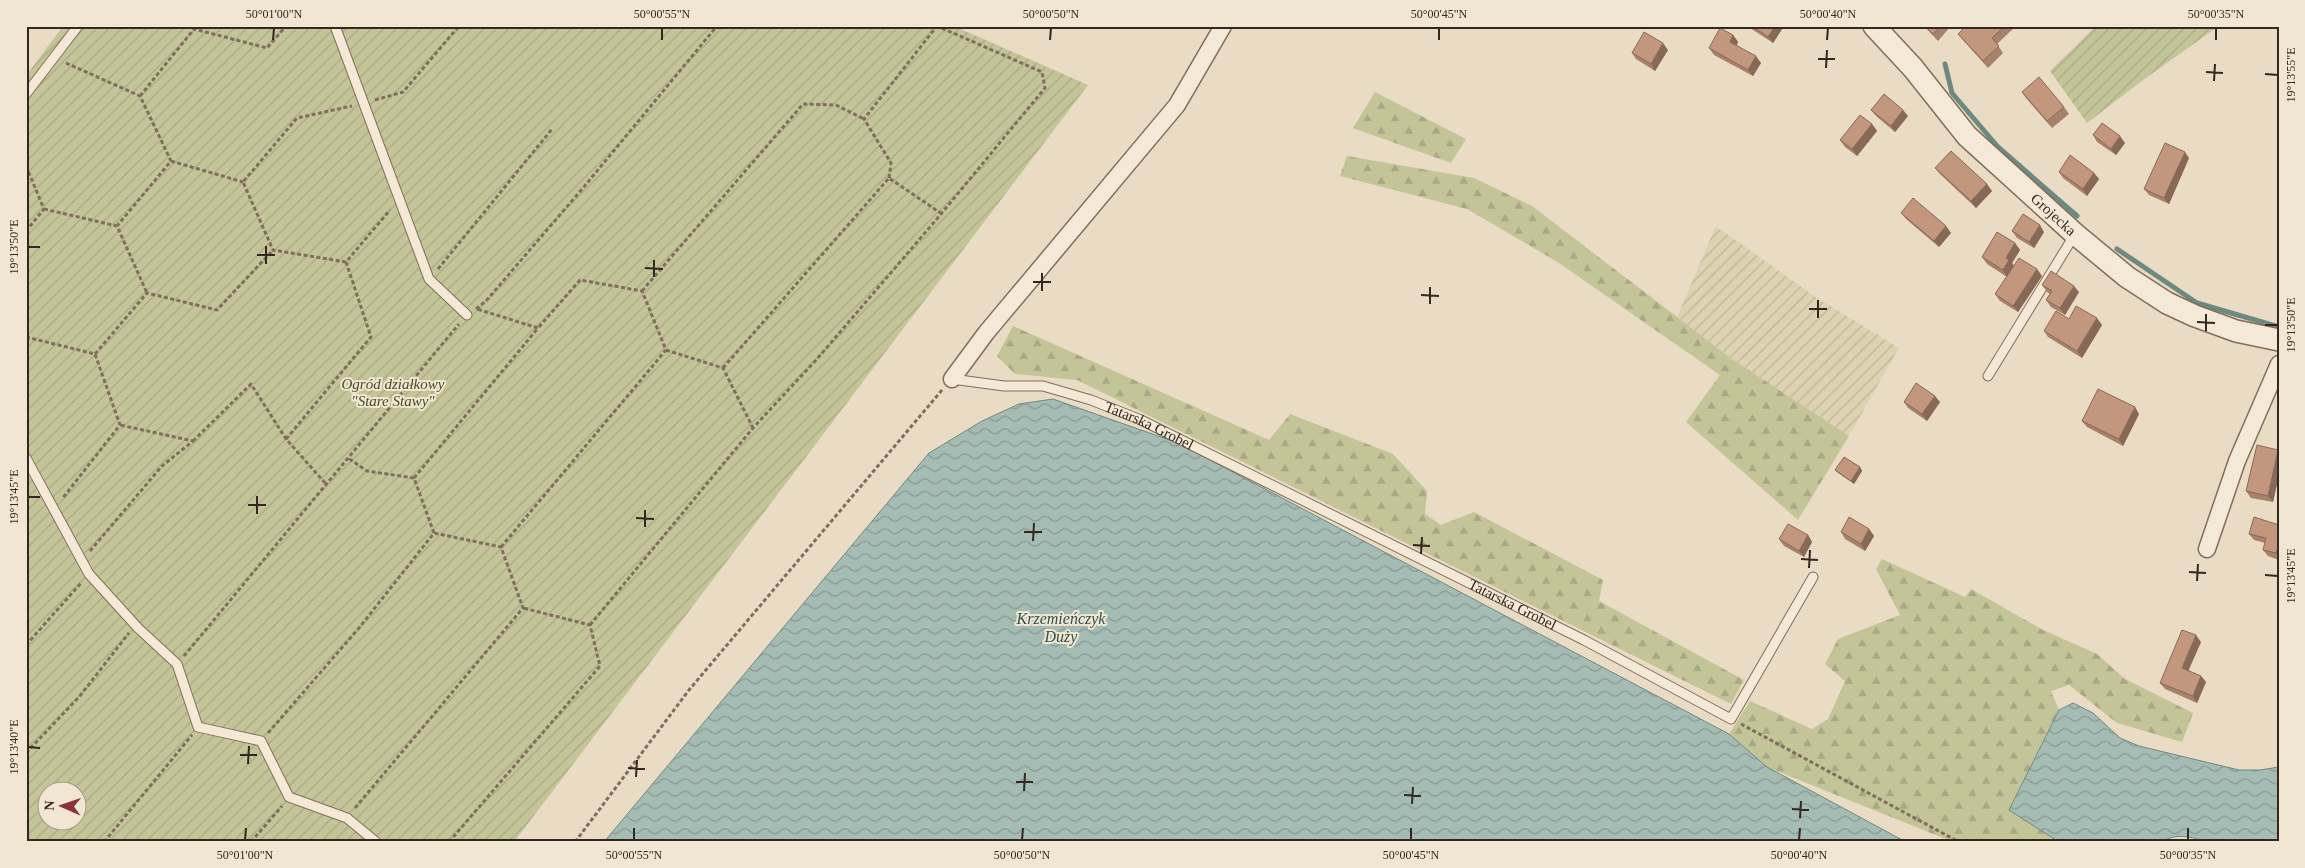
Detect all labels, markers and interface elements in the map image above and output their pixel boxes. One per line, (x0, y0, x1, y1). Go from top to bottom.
text: 50°01'00"N (246, 7, 303, 21)
text: 50°00'55"N (634, 7, 691, 21)
text: 50°00'50"N (1023, 7, 1080, 21)
text: 50°00'45"N (1411, 7, 1468, 21)
text: 50°00'40"N (1800, 7, 1857, 21)
text: 50°00'35"N (2188, 7, 2245, 21)
text: 19°13'55"E (2284, 47, 2298, 103)
street label: Grojecka (2028, 190, 2080, 239)
text: 19°13'50"E (7, 219, 21, 275)
text: 19°13'50"E (2284, 297, 2298, 353)
park label: Ogród działkowy "Stare Stawy" (342, 376, 445, 409)
street label: Tatarska Grobel (1102, 398, 1196, 453)
text: 19°13'45"E (7, 469, 21, 525)
text: 19°13'45"E (2284, 548, 2298, 604)
street label: Tatarska Grobel (1466, 576, 1559, 633)
water label: Krzemieńczyk Duży (1016, 610, 1106, 646)
text: 19°13'40"E (7, 719, 21, 775)
north arrow (38, 780, 88, 830)
text: N (42, 800, 57, 811)
text: 50°01'00"N (217, 848, 274, 862)
text: 50°00'55"N (606, 848, 663, 862)
text: 50°00'50"N (994, 848, 1051, 862)
text: 50°00'45"N (1383, 848, 1440, 862)
text: 50°00'40"N (1771, 848, 1828, 862)
text: 50°00'35"N (2160, 848, 2217, 862)

